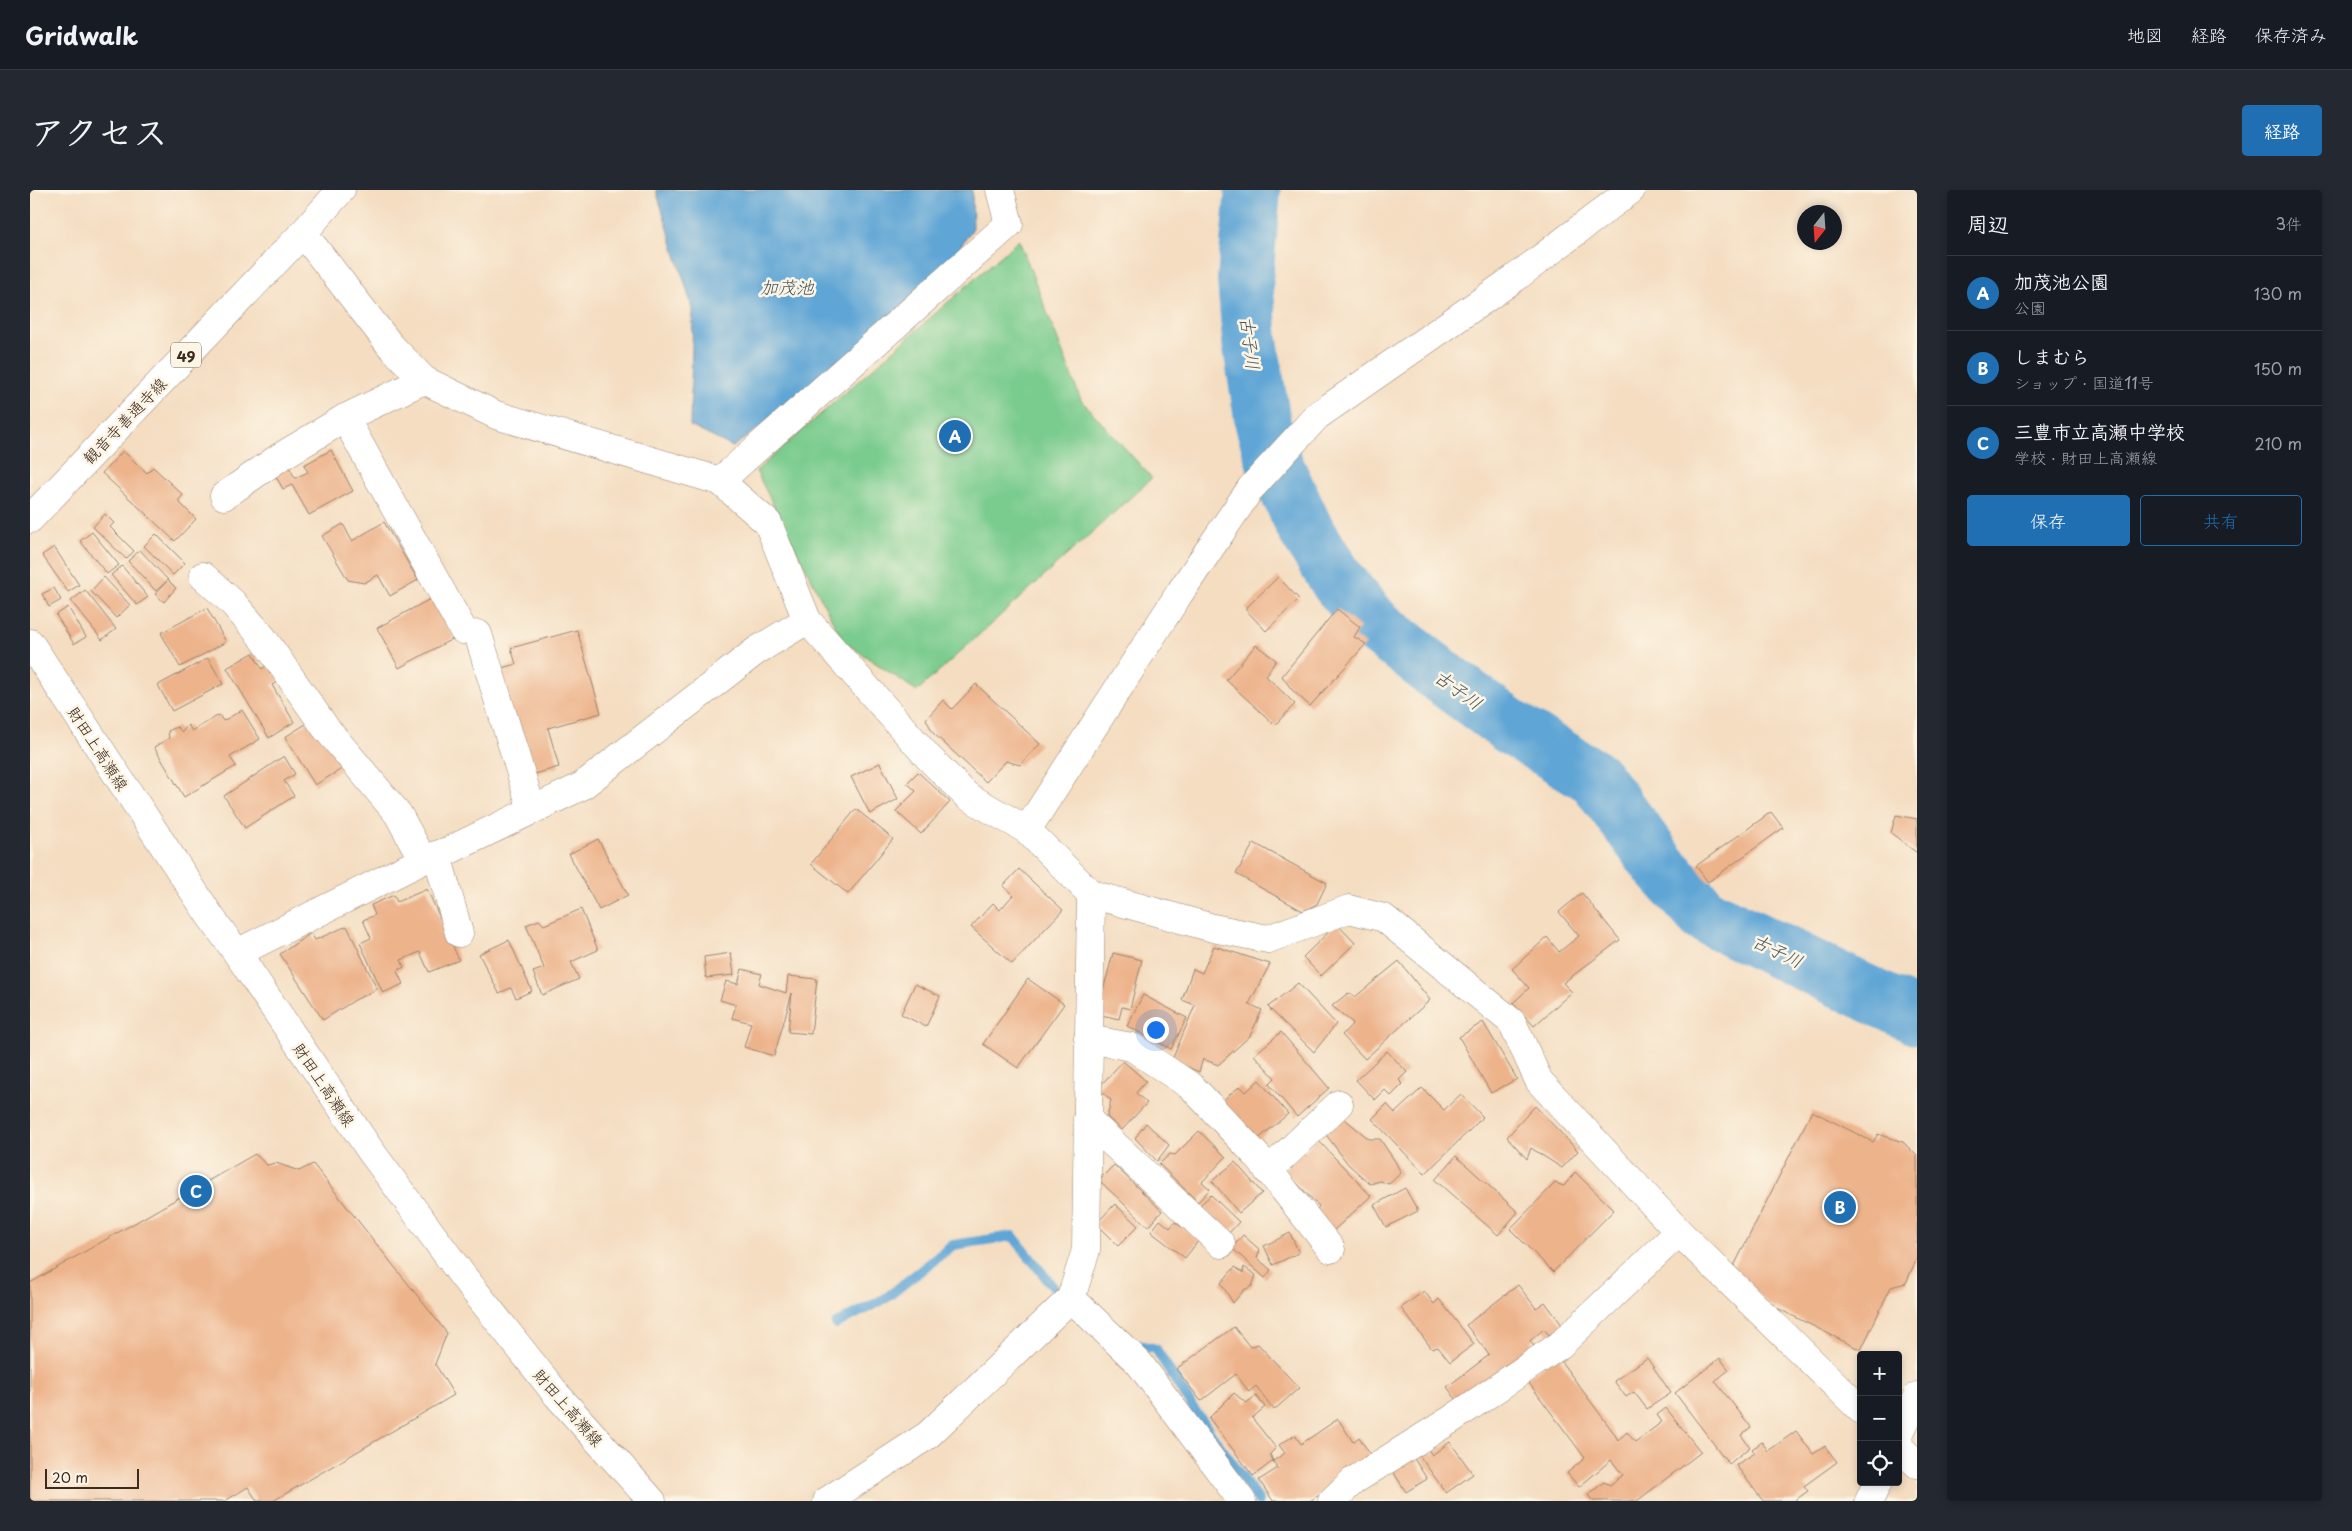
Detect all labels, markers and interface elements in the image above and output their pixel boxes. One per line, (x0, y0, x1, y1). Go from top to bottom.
text: Gridwalk (25, 17, 138, 53)
text: 地図 (2127, 21, 2163, 48)
text: 経路 (2191, 21, 2227, 48)
text: 保存済み (2255, 21, 2327, 48)
text: アクセス (30, 104, 168, 157)
button: 経路 (2242, 105, 2322, 156)
north arrow (1797, 205, 1842, 250)
text: 周辺 (1967, 207, 2009, 239)
text: 3件 (2275, 211, 2302, 235)
text: 加茂池公園 (2014, 267, 2109, 295)
water label: 加茂池 (760, 273, 815, 300)
text: A (1977, 281, 1989, 305)
text: 130 m (2254, 281, 2302, 305)
text: 公園 (2014, 295, 2046, 319)
water label: 古子川 (1234, 315, 1268, 371)
road number: 49 (171, 342, 201, 368)
text: しまむら (2014, 342, 2090, 370)
text: B (1978, 356, 1988, 380)
text: 150 m (2254, 356, 2302, 380)
text: ショップ · 国道11号 (2014, 370, 2154, 394)
street label: 観音寺善通寺線 (76, 371, 172, 469)
pin: A (939, 417, 971, 455)
text: 三豊市立高瀬中学校 (2014, 417, 2185, 445)
text: C (1977, 431, 1989, 455)
text: 210 m (2254, 431, 2302, 455)
text: 学校 · 財田上高瀬線 (2014, 445, 2157, 469)
button: 保存 (1967, 495, 2130, 546)
button: 共有 (2140, 495, 2302, 546)
water label: 古子川 (1429, 662, 1489, 716)
street label: 財田上高瀬線 (63, 701, 135, 795)
water label: 古子川 (1748, 926, 1808, 974)
your location (1143, 1017, 1169, 1043)
street label: 財田上高瀬線 (288, 1037, 362, 1131)
pin: C (180, 1172, 212, 1210)
pin: B (1824, 1188, 1856, 1226)
map controls (1857, 1351, 1902, 1486)
button: + (1857, 1351, 1902, 1396)
street label: 財田上高瀬線 (528, 1363, 610, 1451)
button: − (1857, 1396, 1902, 1441)
button: locate (1857, 1441, 1902, 1486)
scale bar (45, 1466, 139, 1489)
text: 20 m (52, 1467, 88, 1488)

